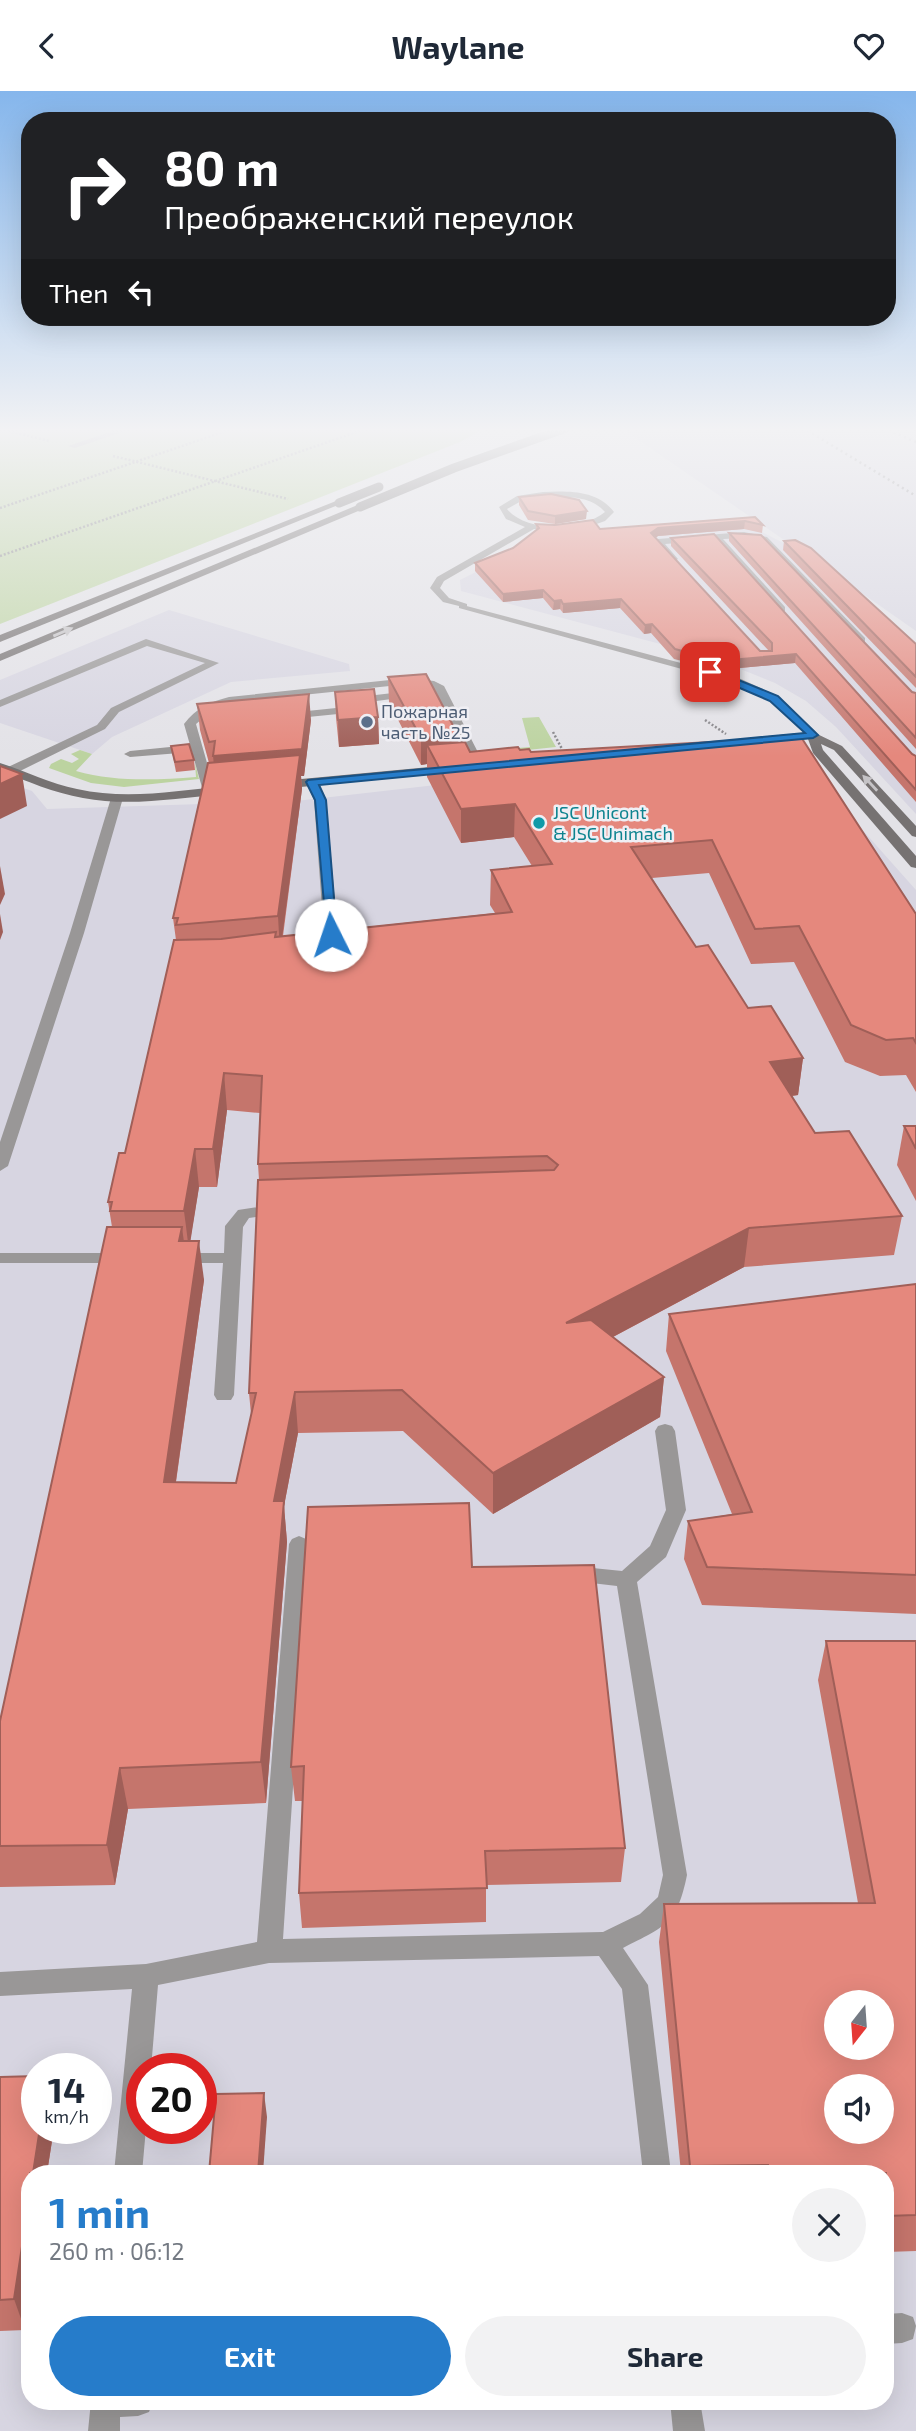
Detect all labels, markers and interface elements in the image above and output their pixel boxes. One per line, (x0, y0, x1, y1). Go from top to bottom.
icon: back (28, 27, 66, 65)
text: Waylane (391, 27, 525, 65)
icon: heart (850, 27, 888, 65)
text: 80 m (164, 137, 279, 196)
icon: right (49, 140, 140, 231)
text: Преображенский переулок (164, 197, 574, 235)
icon: left (122, 273, 160, 311)
text: Then (49, 277, 108, 308)
one-way arrow (53, 626, 73, 638)
pin (680, 642, 740, 702)
icon: arrive (691, 653, 729, 691)
place label: Пожарная часть №25 (381, 700, 470, 743)
marker: Пожарная часть №25 (359, 714, 375, 730)
one-way arrow (862, 775, 878, 792)
place label: JSC Unicont & JSC Unimach (553, 801, 673, 844)
marker: JSC Unicont & JSC Unimach (531, 815, 547, 831)
position arrow (294, 898, 368, 972)
north arrow (824, 1990, 894, 2060)
map controls (824, 1990, 894, 2144)
speed limit sign: 20 (126, 2053, 217, 2144)
text: 14 (48, 2068, 85, 2110)
button: sound (824, 2074, 894, 2144)
text: km/h (44, 2105, 89, 2127)
text: 1 min (49, 2186, 150, 2236)
button: close (792, 2188, 866, 2262)
text: 260 m · 06:12 (49, 2237, 184, 2265)
button: Exit (49, 2316, 451, 2396)
button: Share (465, 2316, 866, 2396)

